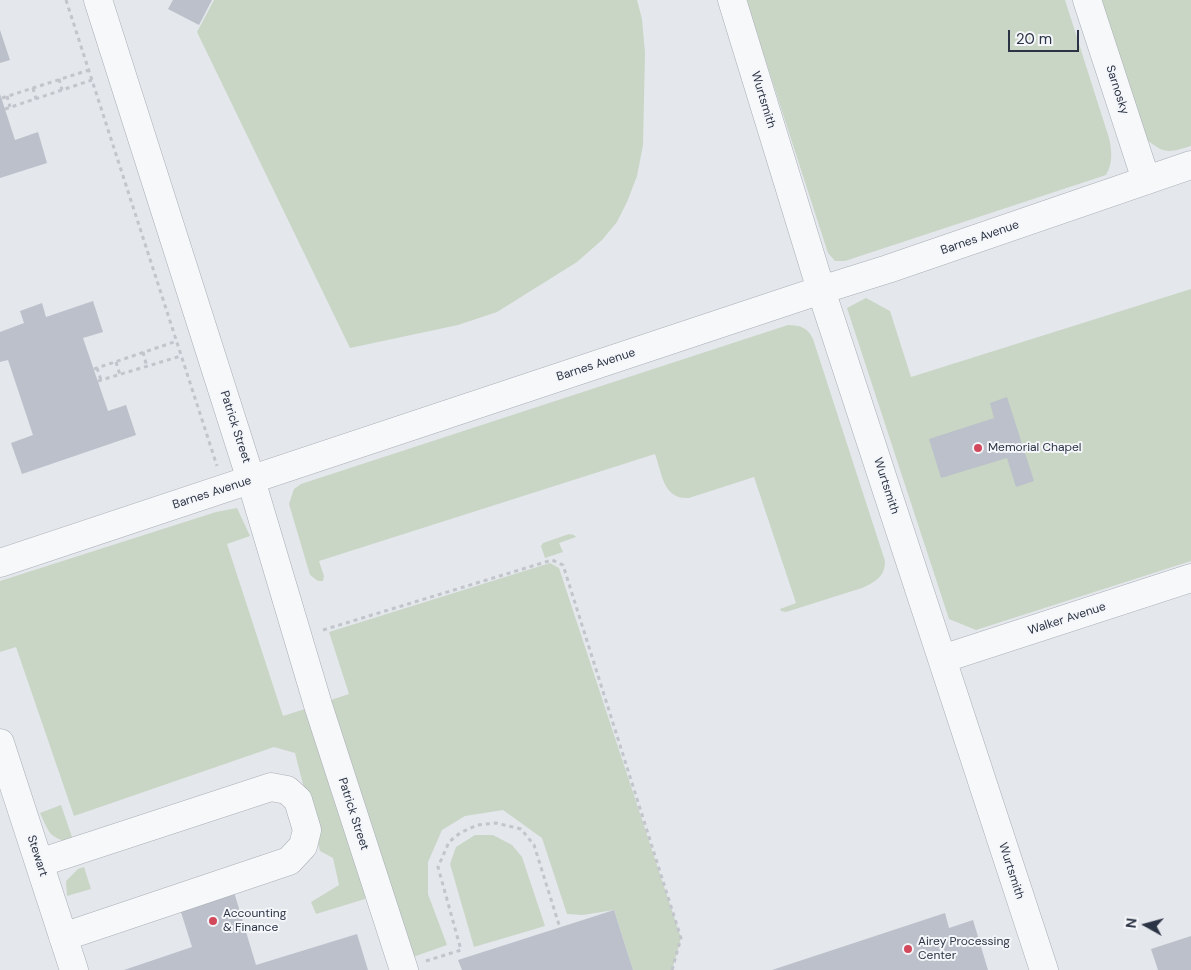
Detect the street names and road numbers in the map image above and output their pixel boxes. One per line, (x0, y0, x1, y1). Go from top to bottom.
street label: Sarnosky (1102, 64, 1132, 116)
street label: Wurtsmith (748, 70, 778, 130)
street label: Barnes Avenue (939, 218, 1021, 258)
street label: Barnes Avenue (555, 345, 637, 385)
street label: Patrick Street (217, 389, 253, 465)
street label: Wurtsmith (870, 456, 902, 516)
street label: Barnes Avenue (171, 473, 253, 513)
street label: Walker Avenue (1026, 600, 1108, 638)
street label: Patrick Street (335, 776, 371, 852)
street label: Stewart (24, 833, 50, 879)
street label: Wurtsmith (995, 841, 1027, 901)

